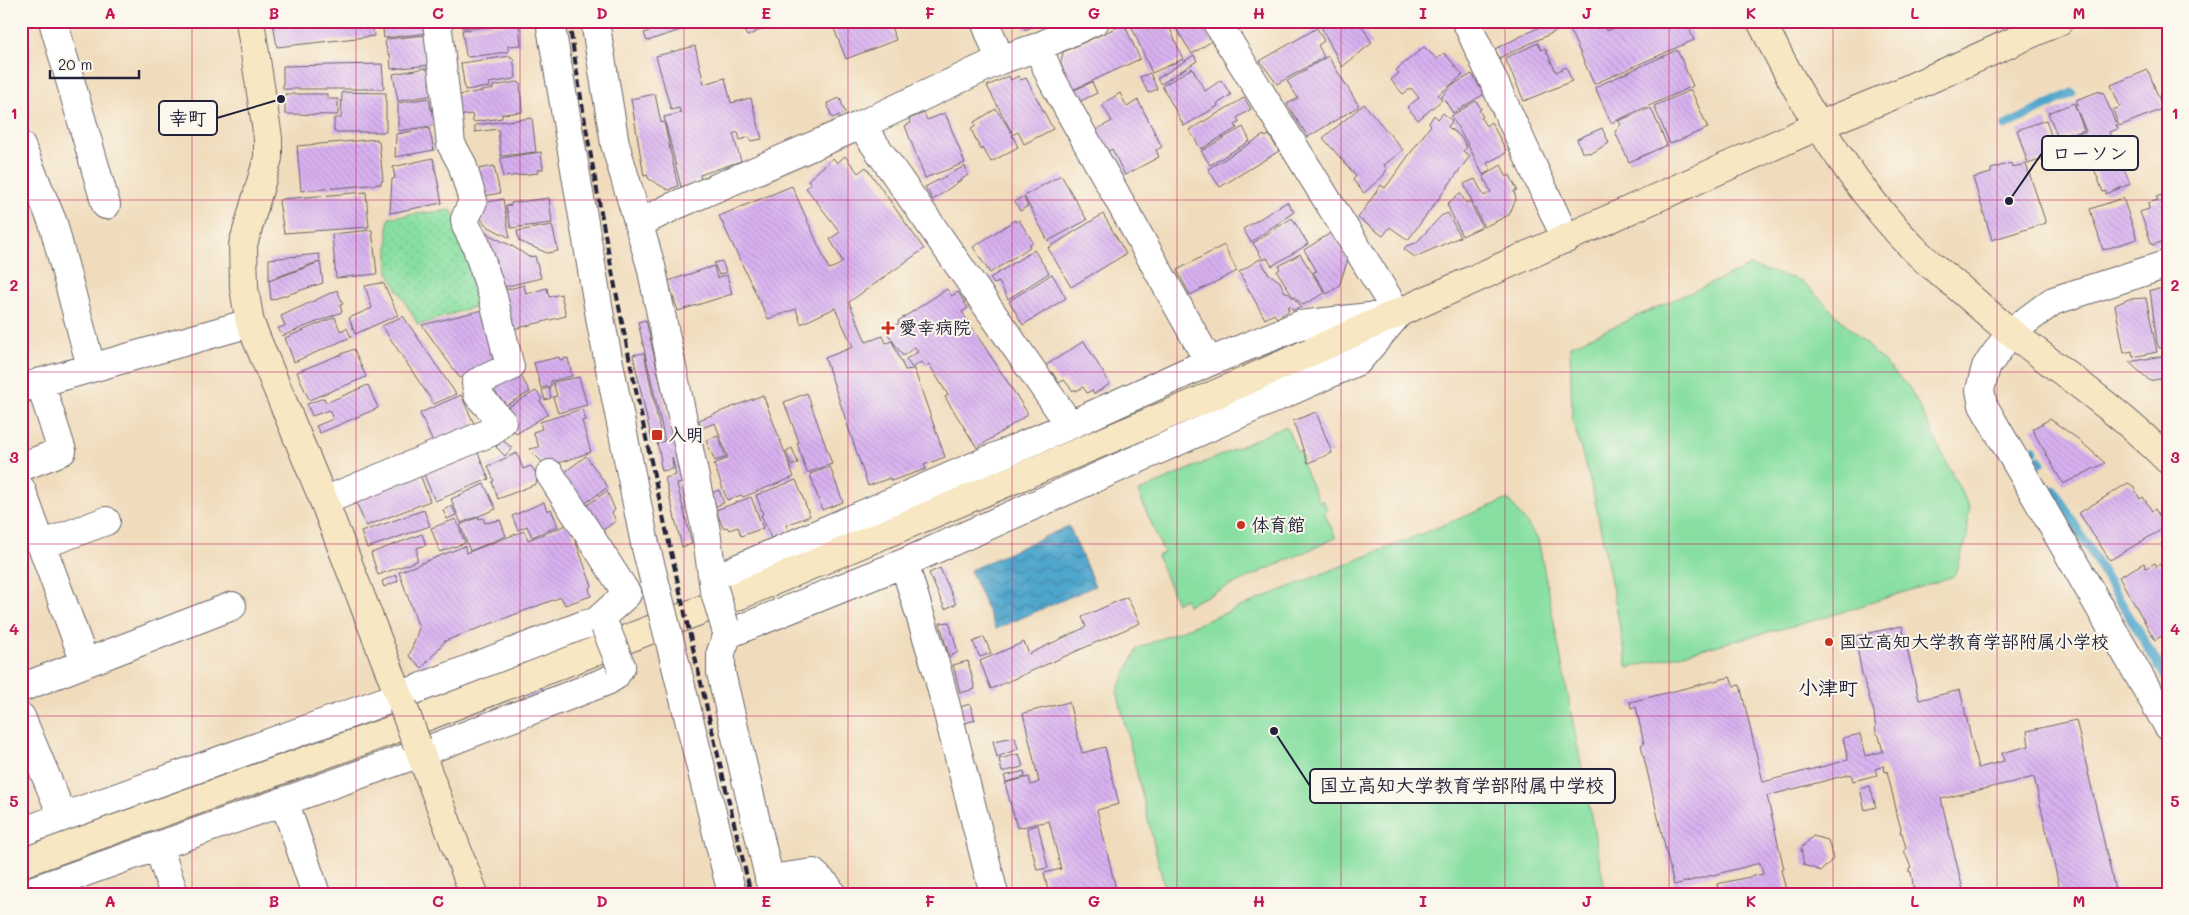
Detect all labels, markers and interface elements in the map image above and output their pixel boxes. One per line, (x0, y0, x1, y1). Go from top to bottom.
text: A (104, 2, 116, 23)
text: B (269, 2, 279, 23)
text: C (432, 2, 444, 23)
text: D (596, 2, 608, 23)
text: E (761, 2, 771, 23)
text: F (925, 2, 935, 23)
text: G (1088, 2, 1100, 23)
text: H (1253, 2, 1265, 23)
text: I (1419, 2, 1427, 23)
text: J (1582, 2, 1592, 23)
text: K (1746, 2, 1756, 23)
text: L (1910, 2, 1920, 23)
text: M (2073, 2, 2085, 23)
scale bar (50, 48, 139, 80)
text: 20 m (58, 54, 92, 74)
callout: 幸町 (159, 101, 217, 135)
text: 1 (10, 102, 18, 123)
text: 1 (2171, 102, 2179, 123)
text: 幸町 (169, 105, 207, 130)
callout: ローソン (2042, 136, 2138, 170)
text: ローソン (2052, 140, 2128, 165)
text: 2 (10, 274, 19, 295)
text: 2 (2171, 274, 2180, 295)
place label: 愛幸病院 (899, 315, 971, 339)
marker: 愛幸病院 (881, 321, 895, 335)
place label: 入明 (668, 422, 704, 446)
marker: 入明 (650, 428, 664, 442)
text: 3 (9, 446, 19, 467)
text: 3 (2170, 446, 2180, 467)
place label: 体育館 (1251, 512, 1305, 536)
marker: 体育館 (1235, 519, 1247, 531)
text: 4 (9, 618, 19, 639)
text: 4 (2170, 618, 2180, 639)
place label: 国立高知大学教育学部附属小学校 (1839, 629, 2109, 653)
marker: 国立高知大学教育学部附属小学校 (1823, 636, 1835, 648)
district label: 小津町 (1798, 674, 1858, 700)
callout: 国立高知大学教育学部附属中学校 (1310, 769, 1615, 803)
text: 国立高知大学教育学部附属中学校 (1319, 772, 1605, 797)
text: 5 (9, 790, 19, 811)
text: 5 (2170, 790, 2180, 811)
text: A (104, 890, 116, 911)
text: B (269, 890, 279, 911)
text: C (432, 890, 444, 911)
text: D (596, 890, 608, 911)
text: E (761, 890, 771, 911)
text: F (925, 890, 935, 911)
text: G (1088, 890, 1100, 911)
text: H (1253, 890, 1265, 911)
text: I (1419, 890, 1427, 911)
text: J (1582, 890, 1592, 911)
text: K (1746, 890, 1756, 911)
text: L (1910, 890, 1920, 911)
text: M (2073, 890, 2085, 911)

